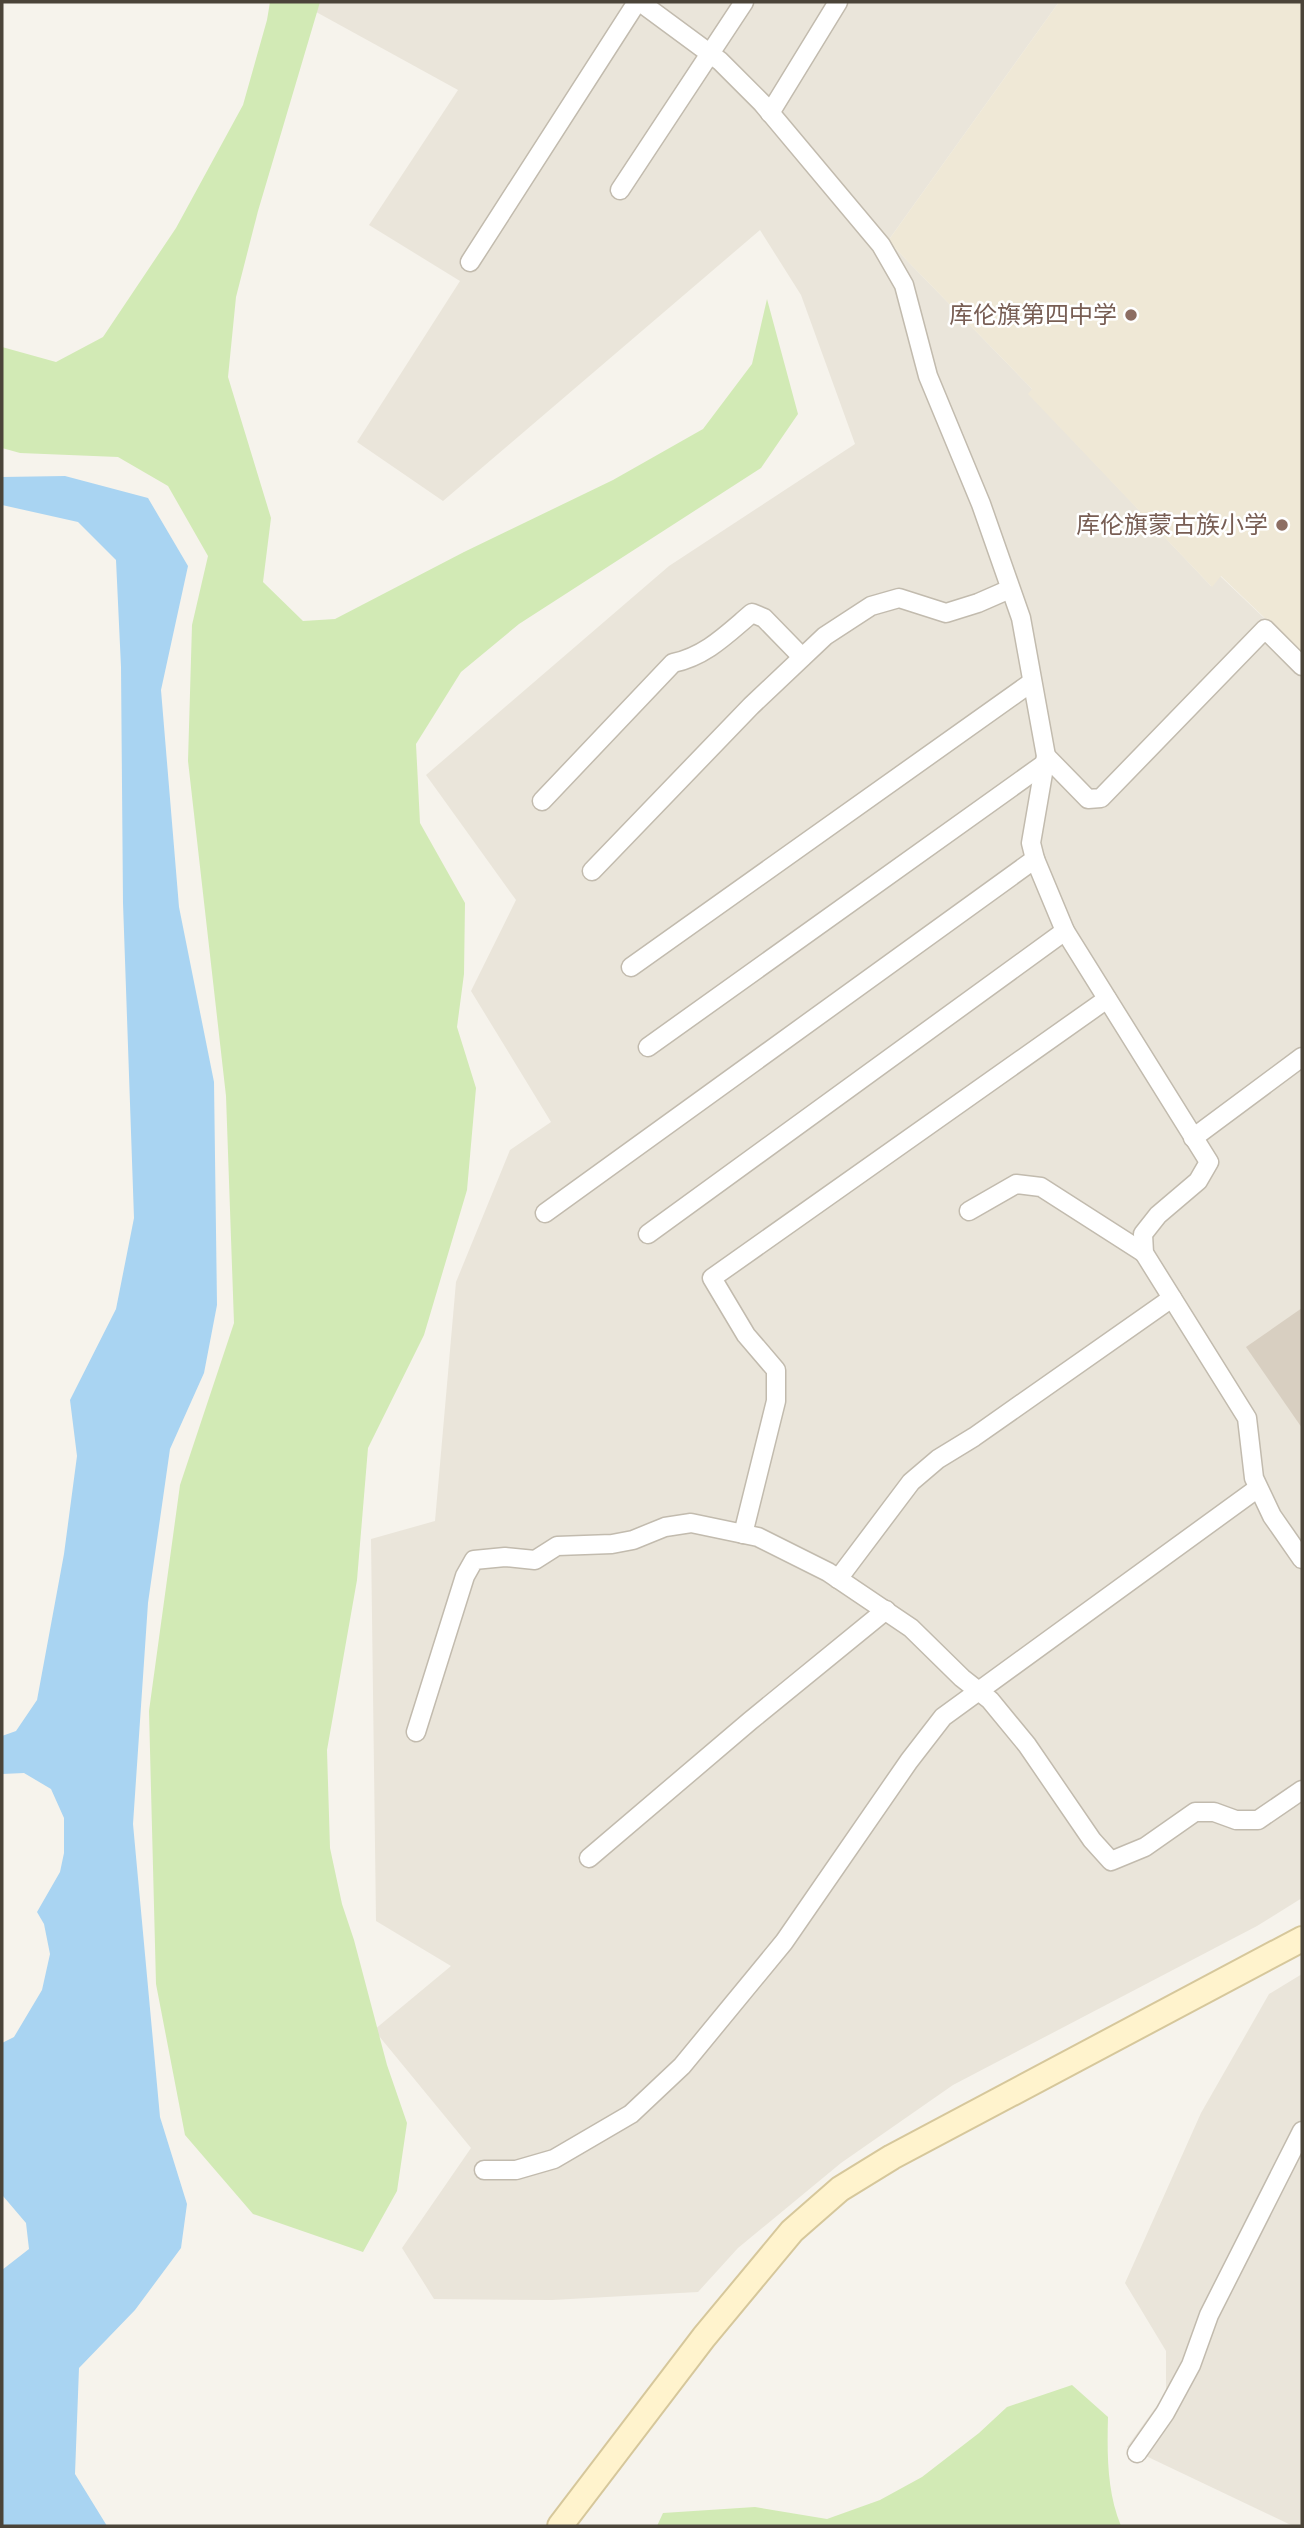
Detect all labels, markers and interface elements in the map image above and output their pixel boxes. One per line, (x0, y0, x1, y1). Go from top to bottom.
place label: 库伦旗第四中学 (949, 301, 1117, 329)
marker: 库伦旗第四中学 (1123, 307, 1139, 323)
place label: 库伦旗蒙古族小学 (1076, 511, 1268, 539)
marker: 库伦旗蒙古族小学 (1274, 517, 1290, 533)

